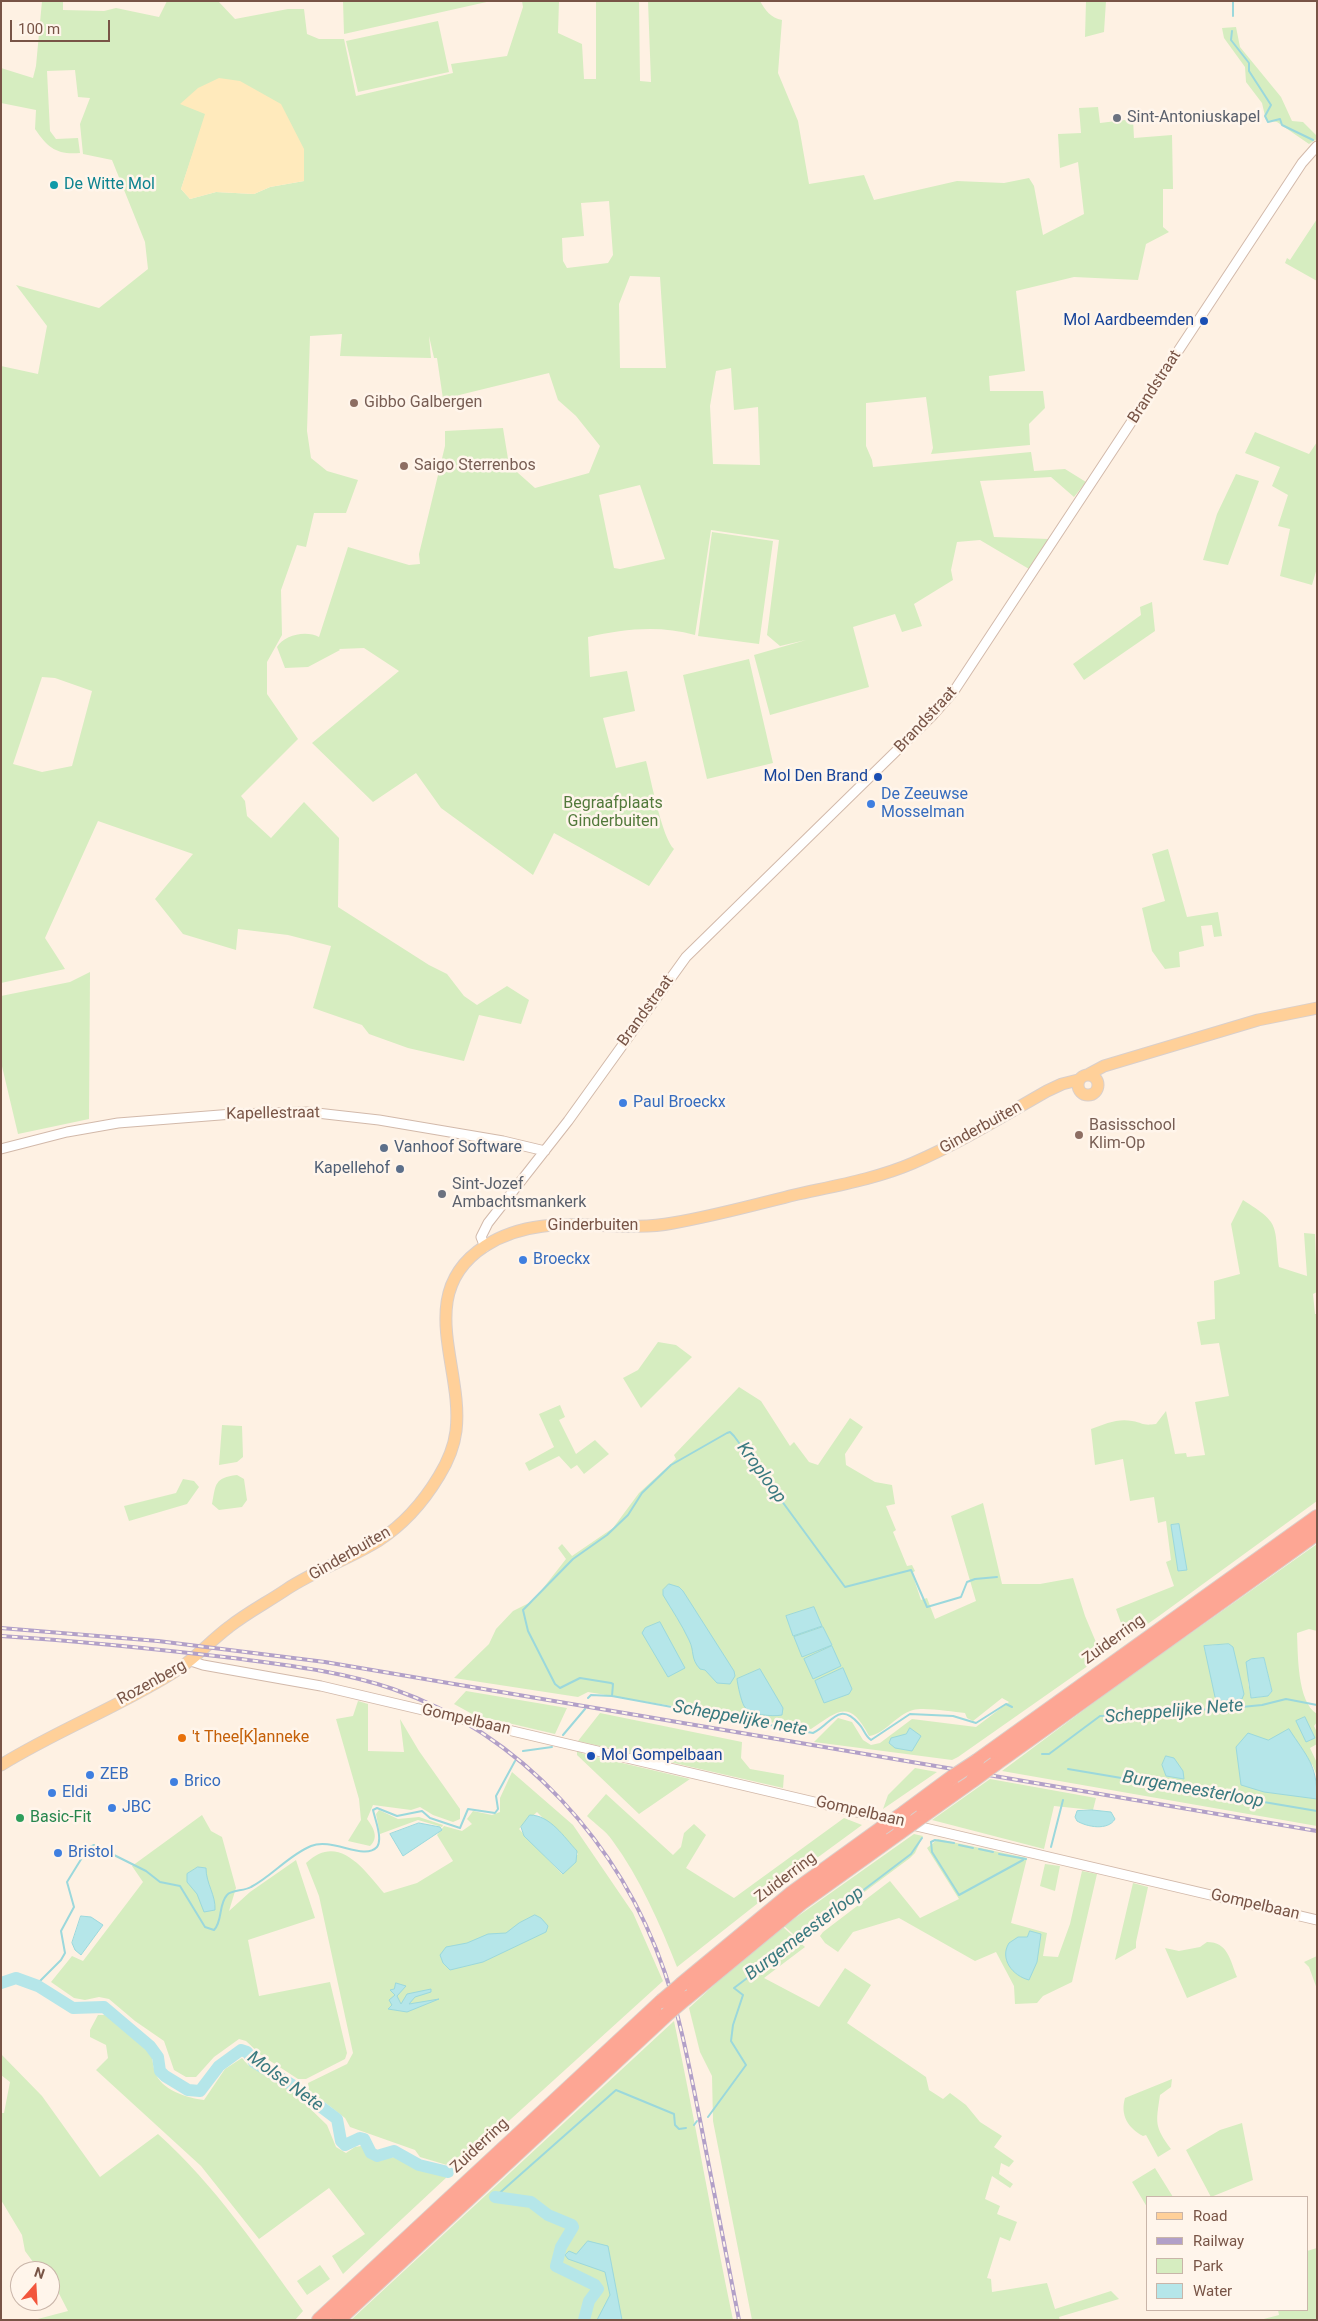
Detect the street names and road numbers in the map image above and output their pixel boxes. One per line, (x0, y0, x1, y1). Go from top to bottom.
street label: Brandstraat (1124, 347, 1186, 427)
street label: Brandstraat (891, 683, 961, 757)
street label: Brandstraat (614, 972, 678, 1050)
street label: Ginderbuiten (937, 1098, 1025, 1158)
street label: Kapellestraat (226, 1104, 320, 1124)
street label: Ginderbuiten (548, 1216, 638, 1236)
street label: Ginderbuiten (306, 1523, 394, 1585)
street label: Zuiderring (1079, 1611, 1149, 1669)
street label: Rozenberg (114, 1656, 190, 1710)
street label: Gompelbaan (420, 1700, 512, 1740)
street label: Gompelbaan (814, 1792, 906, 1832)
street label: Zuiderring (751, 1849, 821, 1907)
street label: Gompelbaan (1209, 1885, 1301, 1925)
street label: Zuiderring (447, 2114, 513, 2178)

